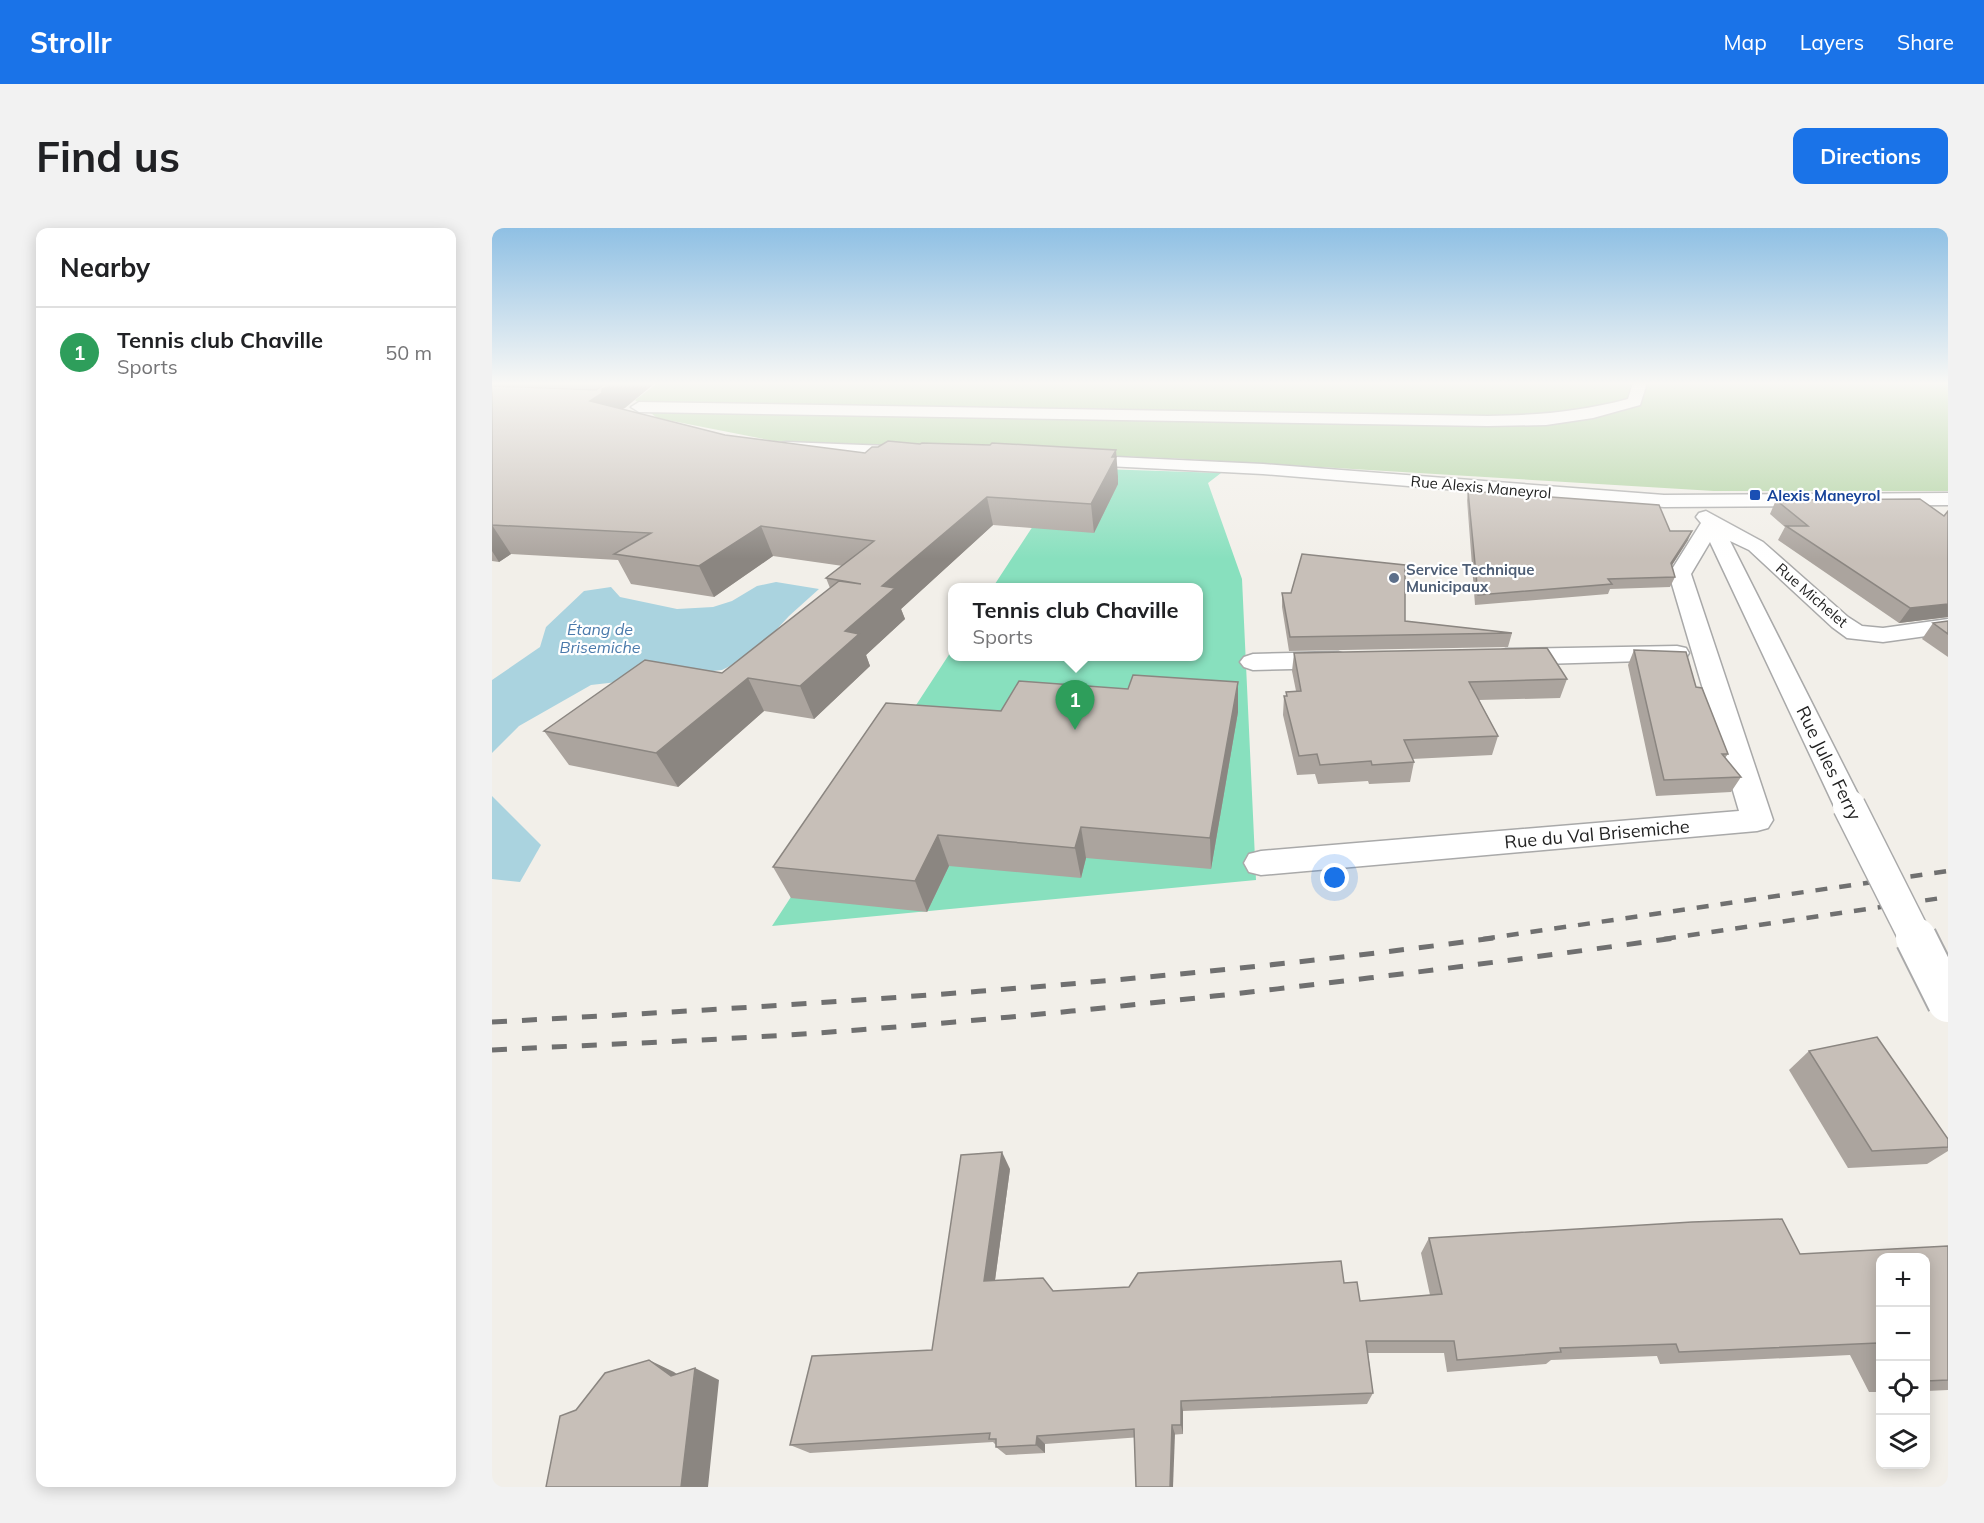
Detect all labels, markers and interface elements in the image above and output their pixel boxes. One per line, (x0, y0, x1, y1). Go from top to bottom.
text: Strollr (30, 25, 112, 60)
text: Map (1724, 29, 1767, 55)
text: Layers (1800, 29, 1864, 55)
text: Share (1897, 29, 1954, 55)
button: Directions (1793, 128, 1948, 184)
text: Find us (36, 130, 180, 183)
text: Nearby (60, 251, 150, 284)
text: Tennis club Chaville (117, 326, 323, 354)
text: 1 (74, 340, 86, 365)
text: 50 m (385, 340, 432, 365)
text: Sports (117, 354, 178, 379)
street label: Rue Alexis Maneyrol (1410, 471, 1552, 503)
place label: Alexis Maneyrol (1767, 486, 1880, 505)
marker: Alexis Maneyrol (1748, 488, 1762, 502)
street label: Rue Michelet (1772, 559, 1852, 631)
place label: Service Technique Municipaux (1406, 560, 1534, 596)
marker: Service Technique Municipaux (1387, 571, 1401, 585)
popup (948, 583, 1203, 661)
text: Tennis club Chaville (972, 596, 1179, 624)
water label: Étang de Brisemiche (560, 619, 641, 657)
text: Sports (972, 624, 1033, 649)
pin: 1 (1056, 680, 1094, 730)
street label: Rue Jules Ferry (1791, 702, 1867, 824)
street label: Rue du Val Brisemiche (1504, 814, 1690, 854)
your location (1320, 863, 1349, 892)
map controls (1876, 1253, 1930, 1469)
button: + (1876, 1253, 1930, 1307)
button: − (1876, 1307, 1930, 1361)
button: locate (1876, 1361, 1930, 1415)
button: layers (1876, 1415, 1930, 1469)

